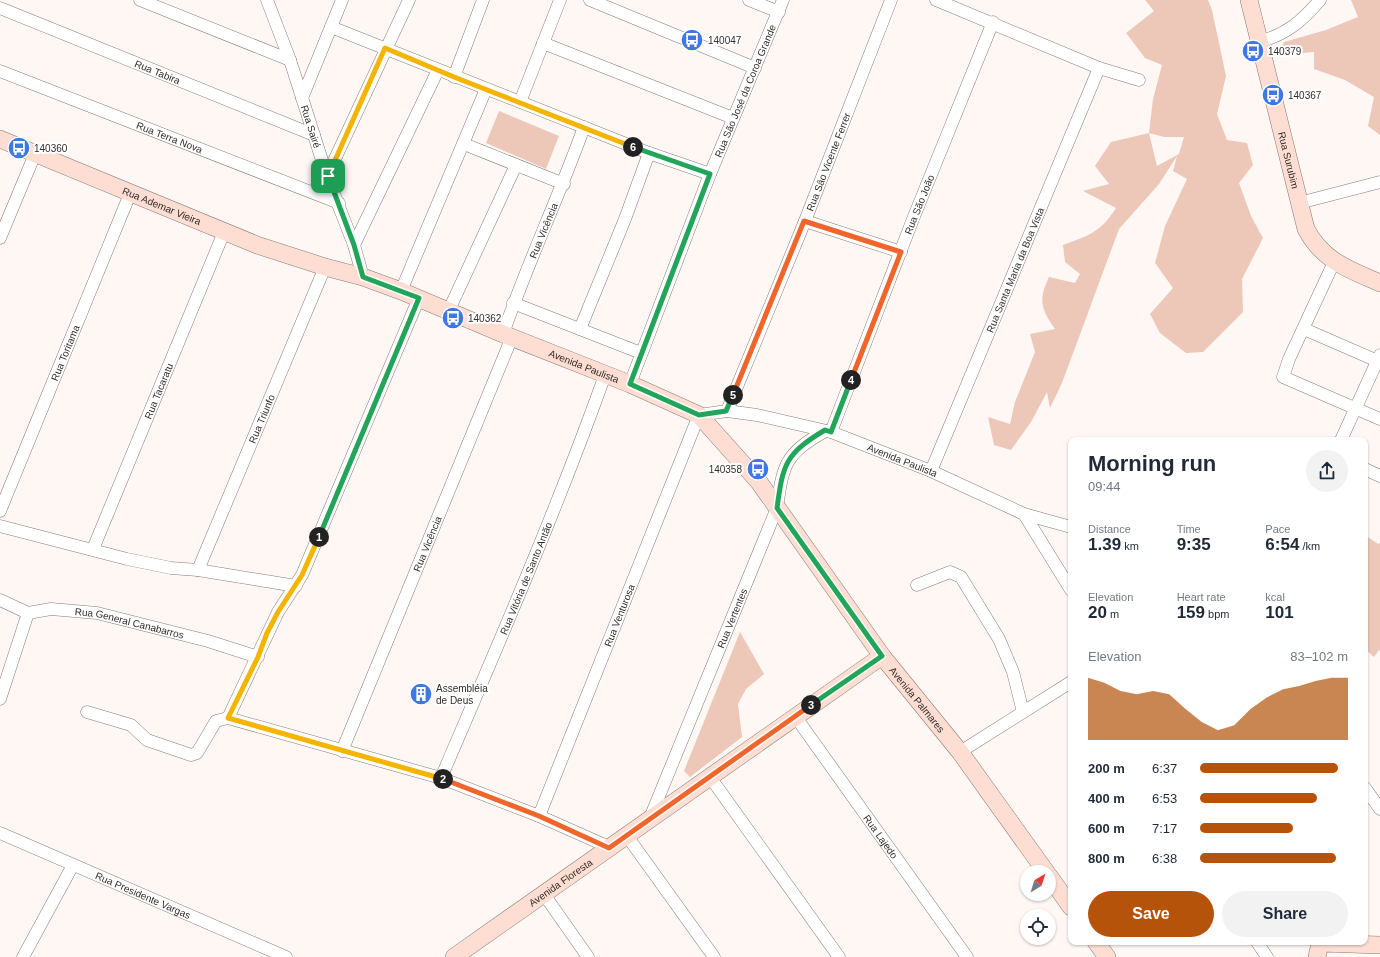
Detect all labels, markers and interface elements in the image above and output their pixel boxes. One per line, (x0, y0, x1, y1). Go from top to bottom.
street label: Rua São José da Coroa Grande (712, 22, 778, 159)
bus stop icon: 140047 (679, 27, 705, 53)
place label: 140047 (708, 35, 742, 46)
bus stop icon: 140379 (1240, 38, 1266, 64)
place label: 140379 (1268, 46, 1302, 57)
street label: Rua Tabira (133, 58, 182, 86)
bus stop icon: 140367 (1260, 82, 1286, 108)
place label: 140367 (1288, 90, 1322, 101)
street label: Rua Sairé (299, 104, 323, 150)
street label: Rua Sâo Vicente Ferrer (804, 110, 852, 213)
street label: Rua Terra Nova (135, 119, 205, 155)
street label: Rua Surubim (1276, 130, 1301, 190)
bus stop icon: 140360 (6, 135, 32, 161)
pin: 6 (623, 137, 643, 157)
text: 6 (630, 141, 636, 153)
place label: 140360 (34, 143, 68, 154)
pin (311, 159, 345, 193)
icon: arrive (317, 165, 339, 187)
street label: Rua São João (902, 173, 936, 236)
street label: Rua Ademar Vieira (121, 185, 203, 227)
street label: Rua Vicência (527, 201, 560, 260)
street label: Rua Santa Maria da Boa Vista (984, 205, 1046, 334)
bus stop icon: 140362 (440, 305, 466, 331)
place label: 140362 (468, 313, 502, 324)
street label: Rua Toritama (49, 323, 81, 382)
street label: Avenida Paulista (547, 347, 621, 385)
street label: Rua Tacaratu (142, 361, 175, 420)
pin: 4 (841, 370, 861, 390)
text: 4 (848, 374, 854, 386)
pin: 5 (723, 385, 743, 405)
text: 5 (730, 389, 736, 401)
street label: Rua Triunfo (246, 392, 277, 445)
street label: Avenida Paulista (866, 441, 940, 479)
button: share (1306, 450, 1348, 492)
text: Morning run (1088, 451, 1216, 476)
bus stop icon: 140358 (745, 456, 771, 482)
place label: 140358 (709, 464, 742, 475)
text: 09:44 (1088, 479, 1121, 494)
street label: Rua Vicência (411, 514, 444, 573)
street label: Rua Vitória de Santo Antão (498, 520, 554, 636)
text: Distance (1088, 523, 1131, 535)
text: Time (1177, 523, 1201, 535)
text: Pace (1265, 523, 1290, 535)
pin: 1 (309, 527, 329, 547)
text: 1 (316, 531, 322, 543)
text: 1.39 (1088, 535, 1121, 554)
text: 9:35 (1177, 535, 1211, 554)
text: 6:54 (1265, 535, 1299, 554)
text: km (1121, 540, 1139, 552)
text: /km (1299, 540, 1320, 552)
street label: Rua Venturosa (602, 582, 637, 648)
street label: Rua Vertentes (715, 587, 749, 650)
text: Elevation (1088, 591, 1133, 603)
text: Heart rate (1177, 591, 1226, 603)
text: kcal (1265, 591, 1285, 603)
text: 20 (1088, 603, 1107, 622)
text: 159 (1177, 603, 1205, 622)
text: 101 (1265, 603, 1294, 622)
street label: Rua General Canabarros (74, 606, 185, 640)
text: m (1107, 608, 1119, 620)
text: bpm (1205, 608, 1230, 620)
text: Elevation (1088, 649, 1141, 664)
text: 83–102 m (1290, 649, 1348, 664)
street label: Avenida Palmares (887, 664, 947, 734)
building icon: Assembléia de Deus (408, 681, 434, 707)
place label: Assembléia de Deus (436, 683, 488, 706)
pin: 3 (801, 695, 821, 715)
text: 3 (808, 699, 814, 711)
text: 200 m (1088, 761, 1125, 776)
text: 6:37 (1152, 761, 1177, 776)
pin: 2 (433, 769, 453, 789)
text: 2 (440, 773, 446, 785)
text: 400 m (1088, 791, 1125, 806)
text: 6:53 (1152, 791, 1177, 806)
street label: Rua Lajedo (862, 812, 901, 861)
text: 600 m (1088, 821, 1125, 836)
text: 7:17 (1152, 821, 1177, 836)
text: 800 m (1088, 851, 1125, 866)
text: 6:38 (1152, 851, 1177, 866)
street label: Avenida Floresta (527, 856, 595, 908)
north arrow (1020, 865, 1056, 901)
map controls (1020, 865, 1056, 945)
street label: Rua Presidente Vargas (94, 870, 192, 921)
button: Save (1088, 891, 1214, 937)
button: Share (1222, 891, 1348, 937)
button: locate (1020, 909, 1056, 945)

